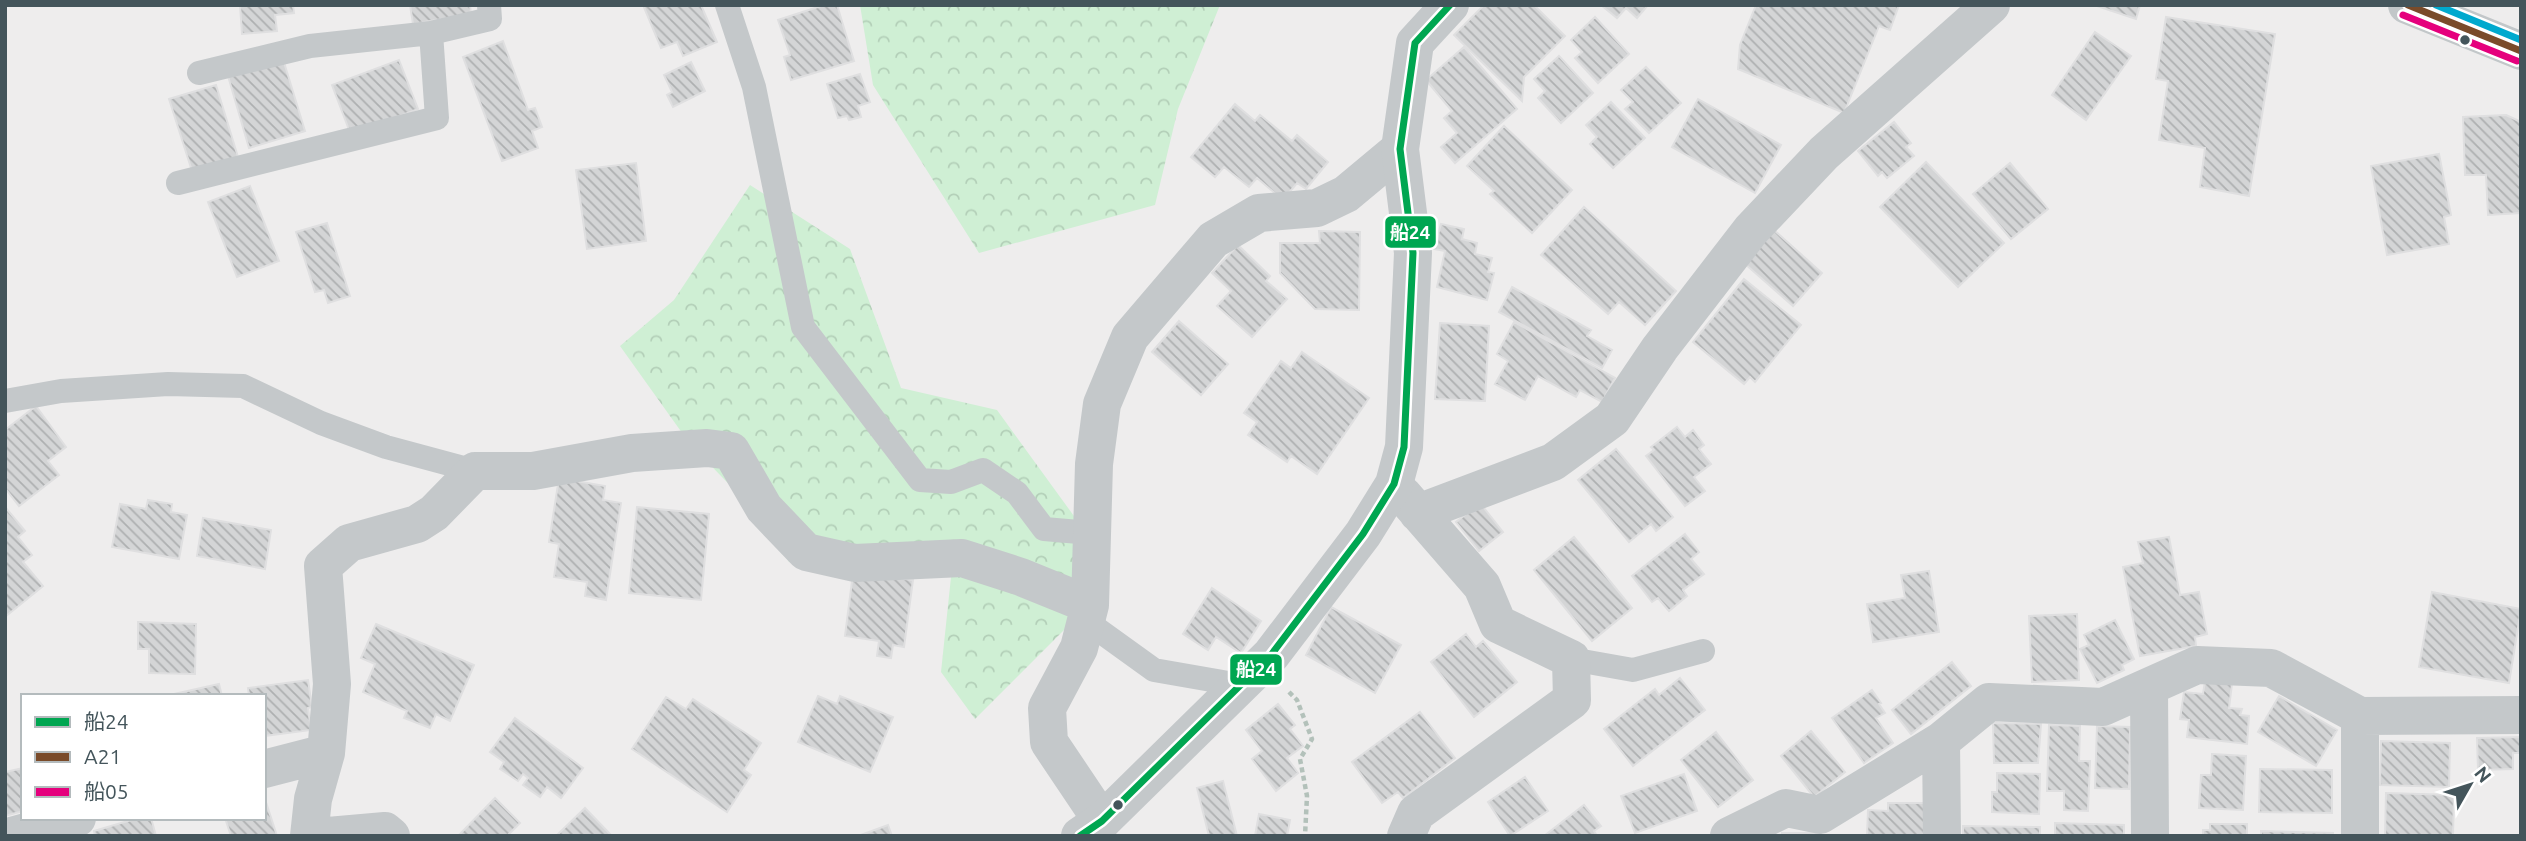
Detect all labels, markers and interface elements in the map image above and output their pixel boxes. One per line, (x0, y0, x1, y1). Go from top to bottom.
unlabelled marker (2458, 33, 2472, 47)
line badge: 船24 (1384, 215, 1437, 249)
text: 船24 (1390, 221, 1430, 243)
line badge: 船24 (1229, 653, 1283, 686)
text: 船24 (1236, 658, 1276, 680)
legend (21, 694, 266, 820)
text: 船24 (84, 709, 129, 733)
text: A21 (84, 744, 121, 768)
north arrow (2435, 750, 2505, 820)
text: N (2470, 762, 2496, 787)
text: 船05 (84, 779, 129, 803)
unlabelled marker (1111, 798, 1125, 812)

